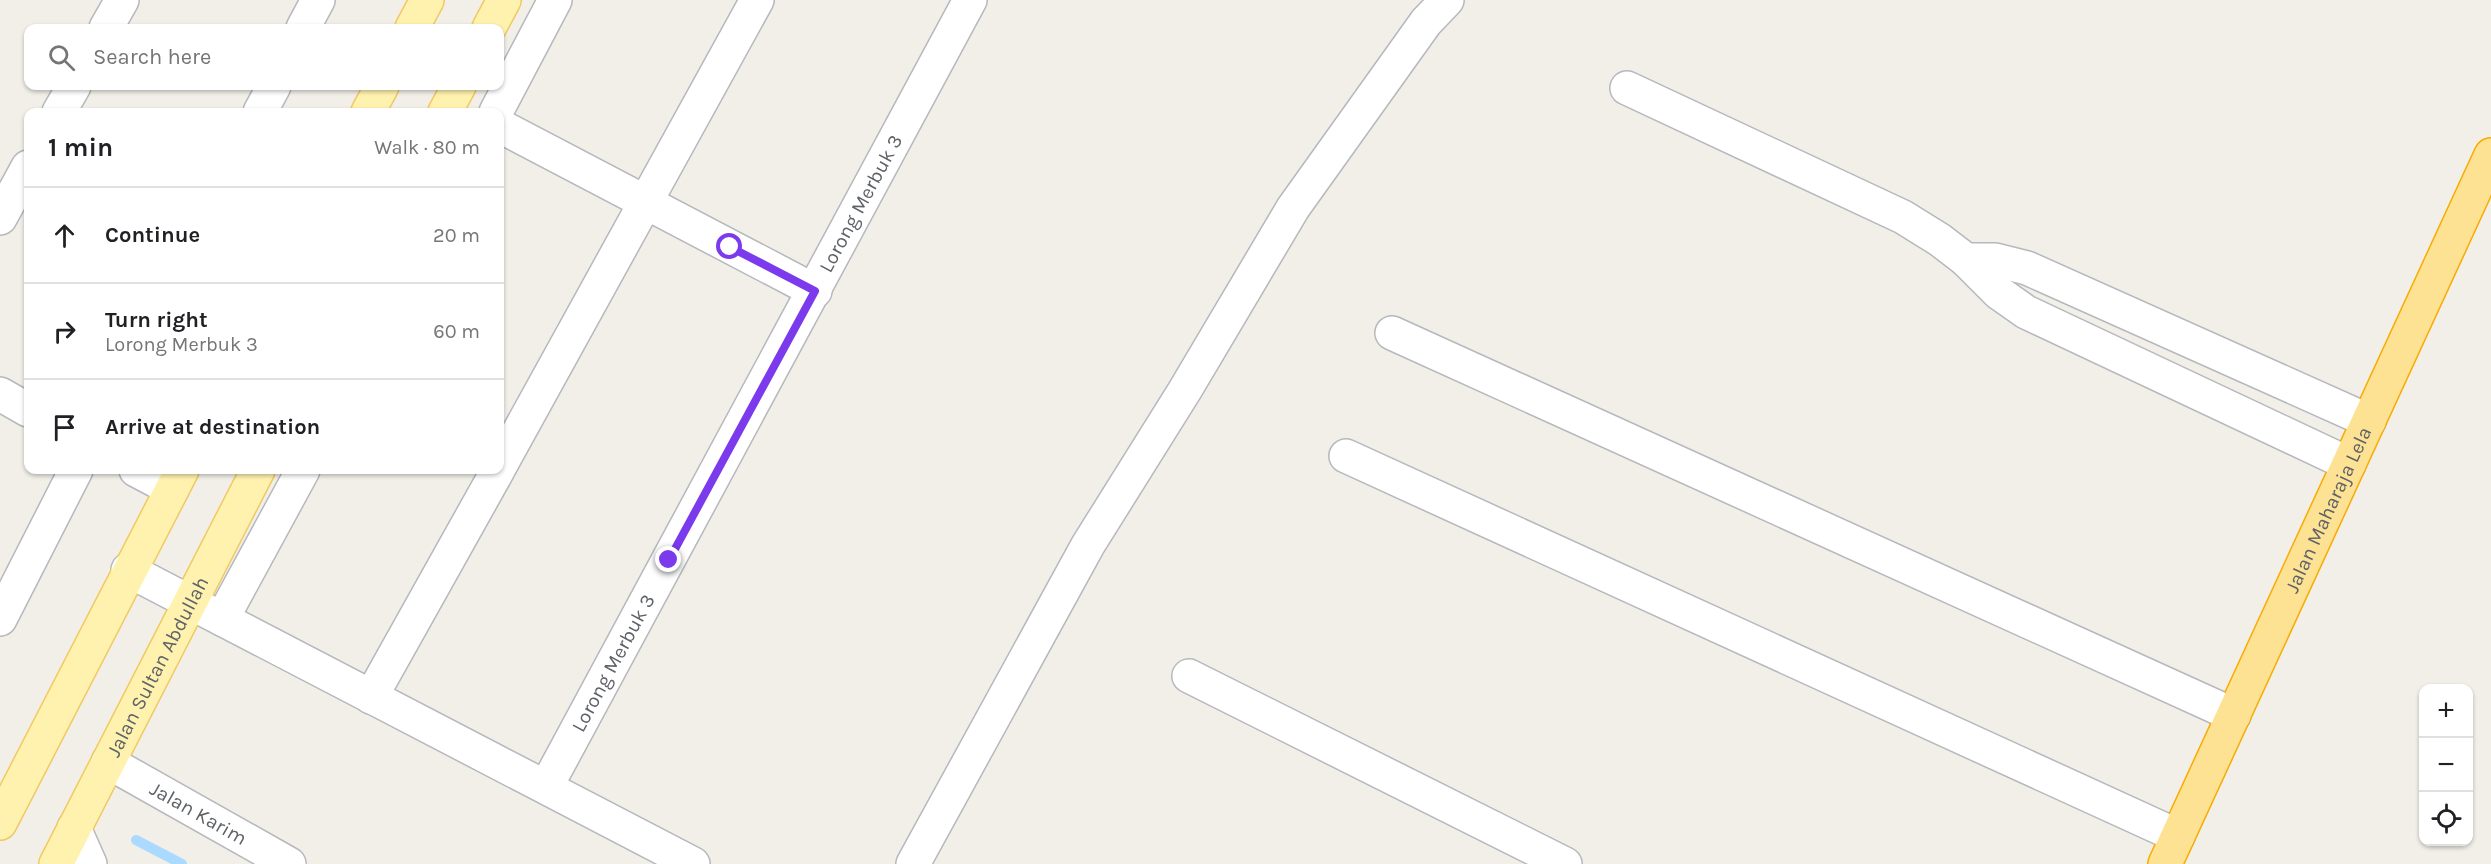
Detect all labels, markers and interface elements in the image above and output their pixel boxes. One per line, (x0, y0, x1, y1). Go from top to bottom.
search box (24, 24, 504, 90)
icon: search (45, 41, 78, 74)
text: Search here (93, 44, 211, 70)
street label: Lorong Merbuk 3 (814, 131, 907, 276)
text: 1 min (48, 132, 113, 163)
text: Walk · 80 m (374, 136, 480, 159)
icon: ahead (48, 219, 81, 252)
text: Continue (105, 222, 200, 248)
text: 20 m (433, 224, 480, 247)
route start (716, 233, 742, 259)
text: Turn right (105, 307, 208, 333)
icon: right (48, 315, 81, 348)
text: 60 m (433, 320, 480, 343)
text: Lorong Merbuk 3 (105, 333, 258, 356)
icon: arrive (48, 411, 81, 444)
text: Arrive at destination (105, 414, 320, 440)
street label: Jalan Maharaja Lela (2280, 423, 2376, 596)
route end (655, 546, 681, 572)
street label: Jalan Sultan Abdullah (102, 572, 213, 760)
street label: Lorong Merbuk 3 (566, 590, 659, 736)
map controls (2419, 684, 2473, 846)
button: + (2419, 684, 2473, 738)
button: − (2419, 738, 2473, 792)
street label: Jalan Karim (146, 777, 251, 850)
button: locate (2419, 792, 2473, 846)

